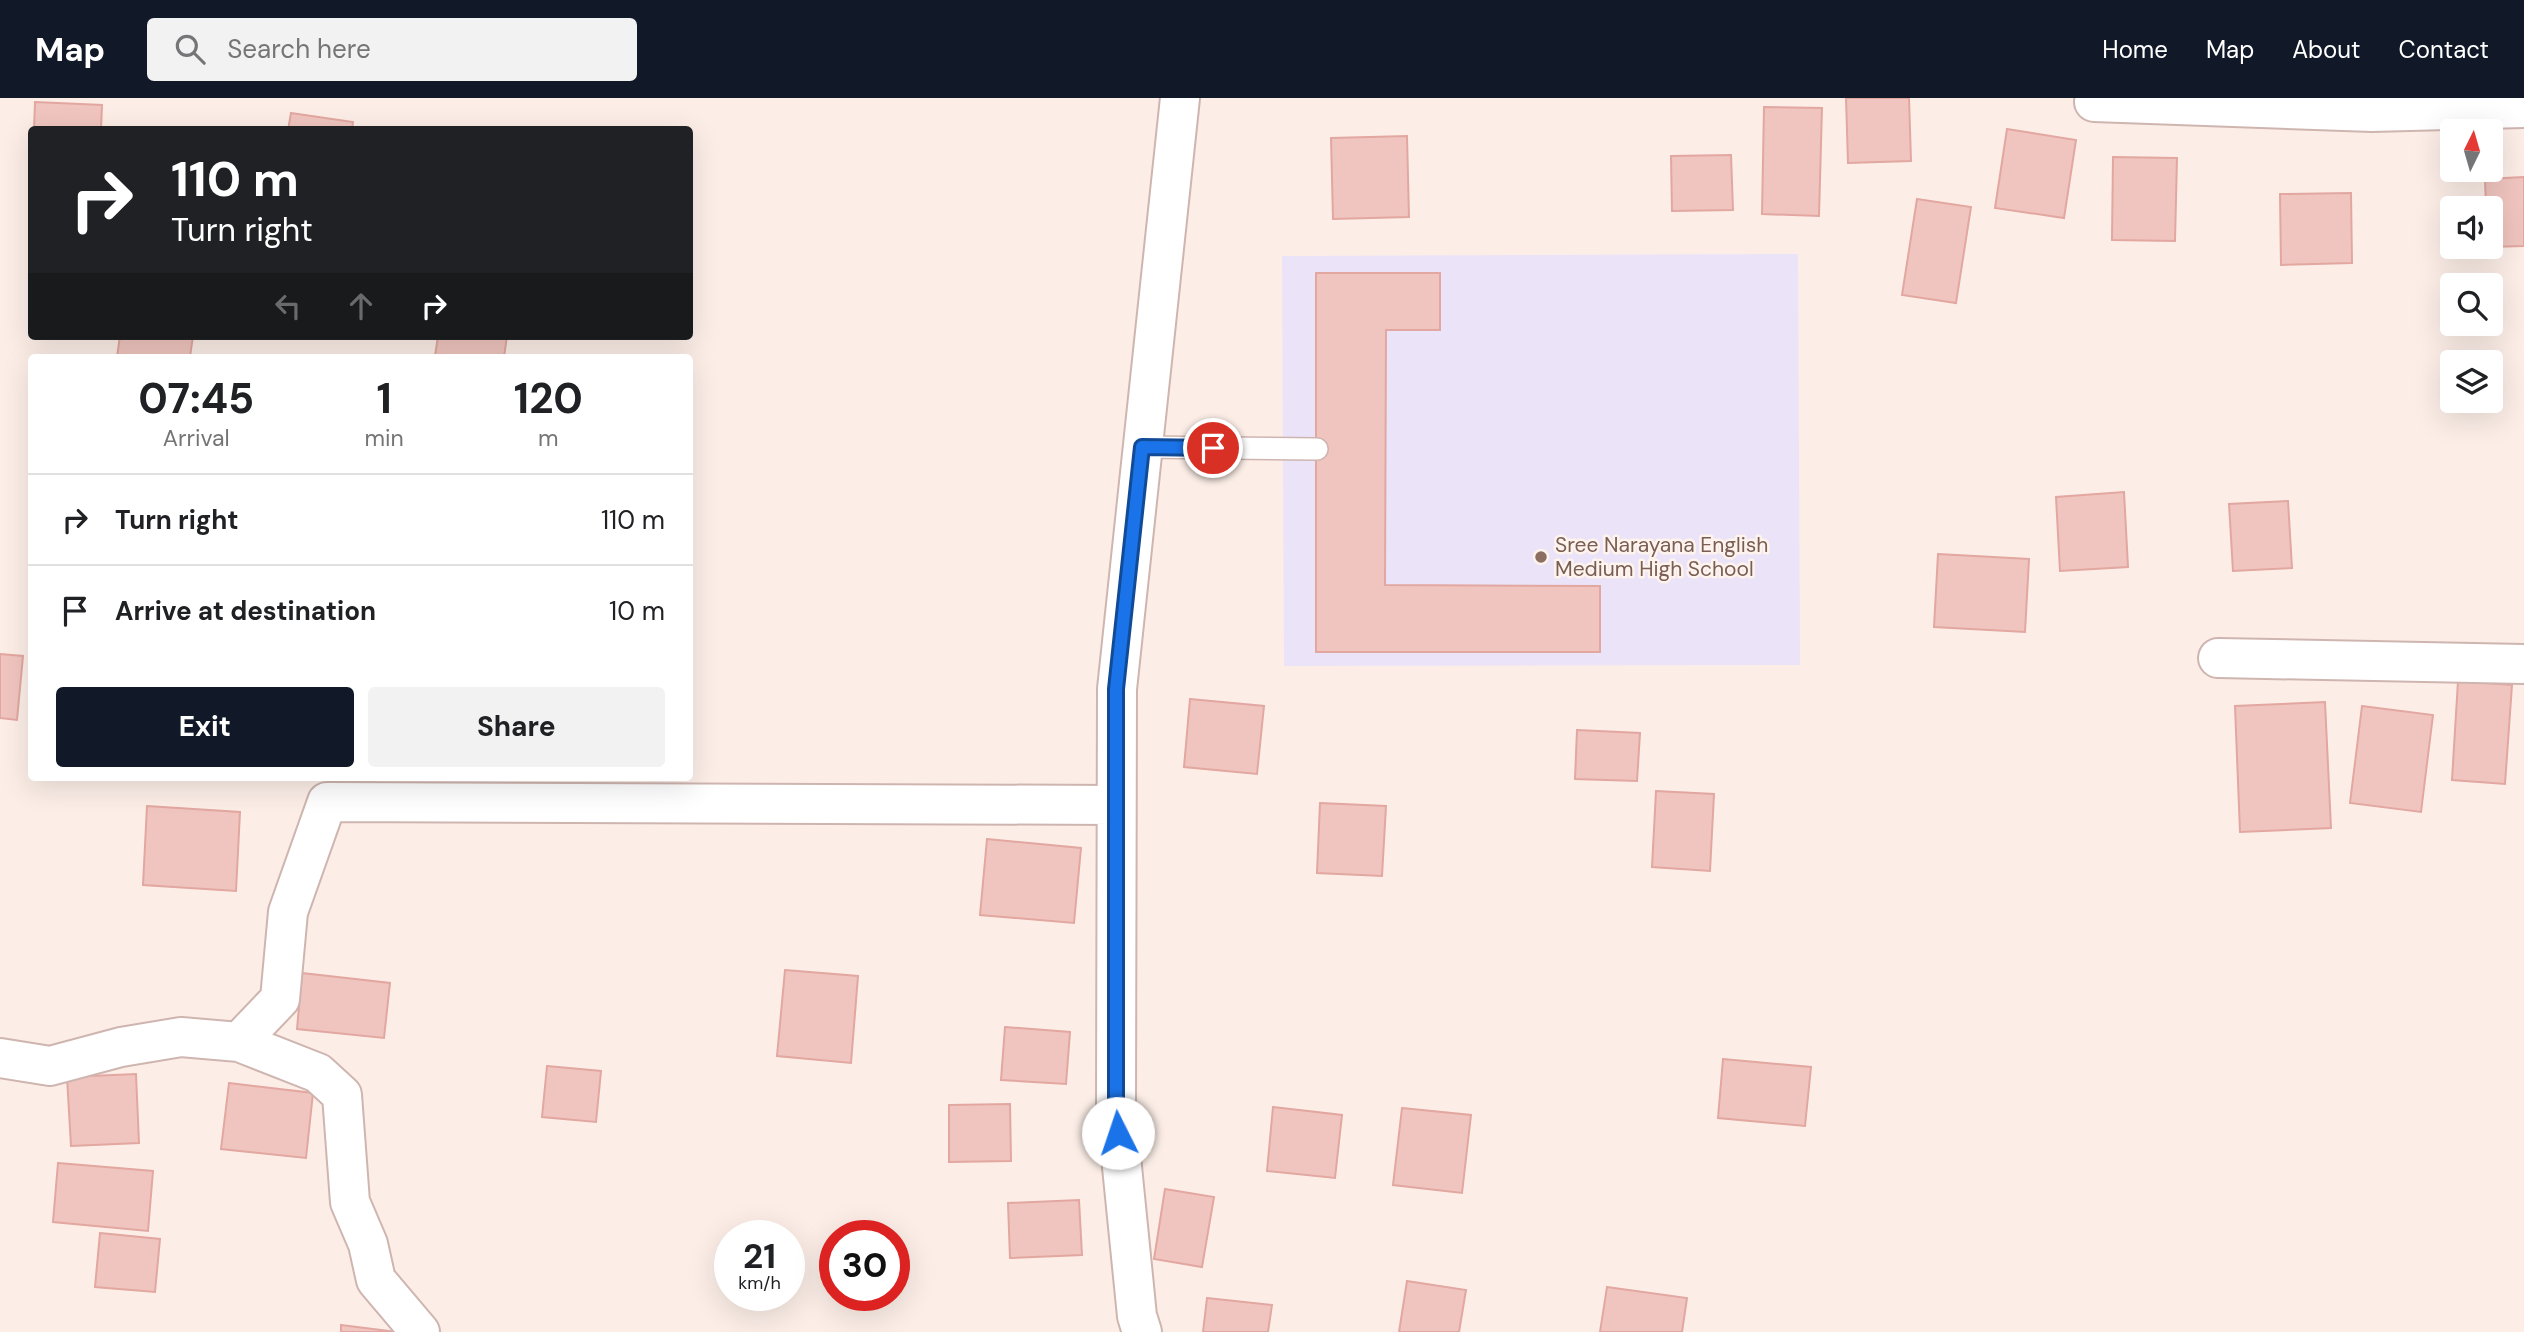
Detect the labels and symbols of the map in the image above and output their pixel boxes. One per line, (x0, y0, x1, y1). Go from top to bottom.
north arrow (2440, 119, 2502, 182)
pin (1183, 418, 1243, 478)
place label: Sree Narayana English Medium High School (1555, 531, 1768, 583)
marker: Sree Narayana English Medium High School (1533, 549, 1549, 565)
position arrow (1081, 1096, 1155, 1170)
speed limit sign: 30 (819, 1220, 910, 1311)

